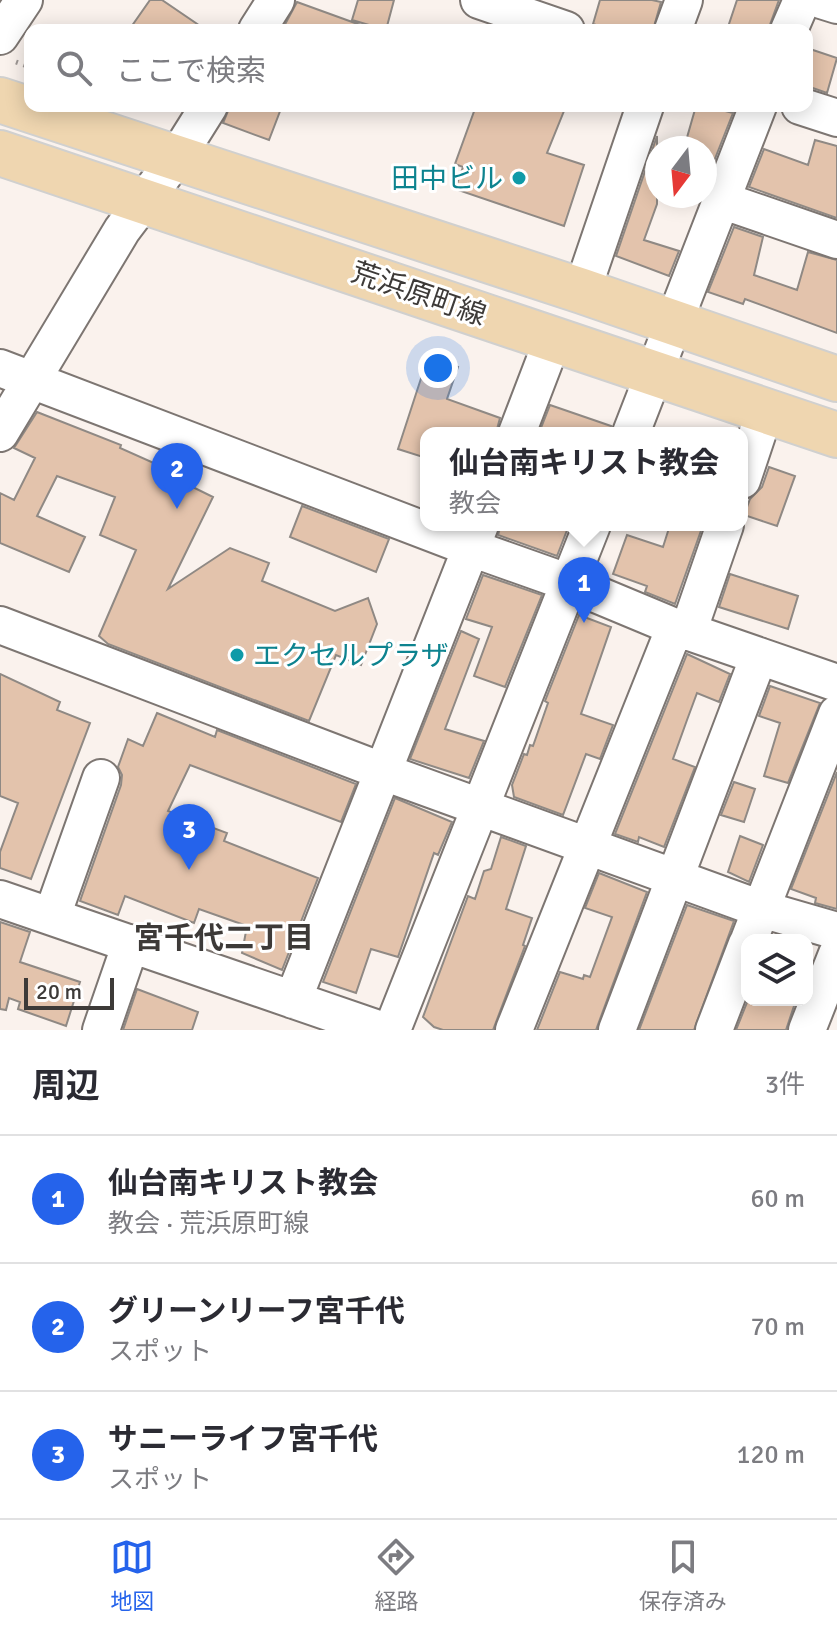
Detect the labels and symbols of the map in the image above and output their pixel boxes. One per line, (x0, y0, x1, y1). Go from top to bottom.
north arrow (645, 136, 717, 208)
place label: 田中ビル (391, 162, 503, 196)
marker: 田中ビル (510, 169, 528, 187)
street label: 荒浜原町線 (347, 255, 490, 333)
your location (418, 348, 458, 388)
pin: 2 (151, 443, 203, 509)
pin: 1 (558, 557, 610, 623)
place label: エクセルプラザ (253, 639, 449, 673)
marker: エクセルプラザ (228, 646, 246, 664)
pin: 3 (163, 804, 215, 870)
district label: 宮千代二丁目 (134, 920, 314, 957)
scale bar (24, 974, 114, 1010)

